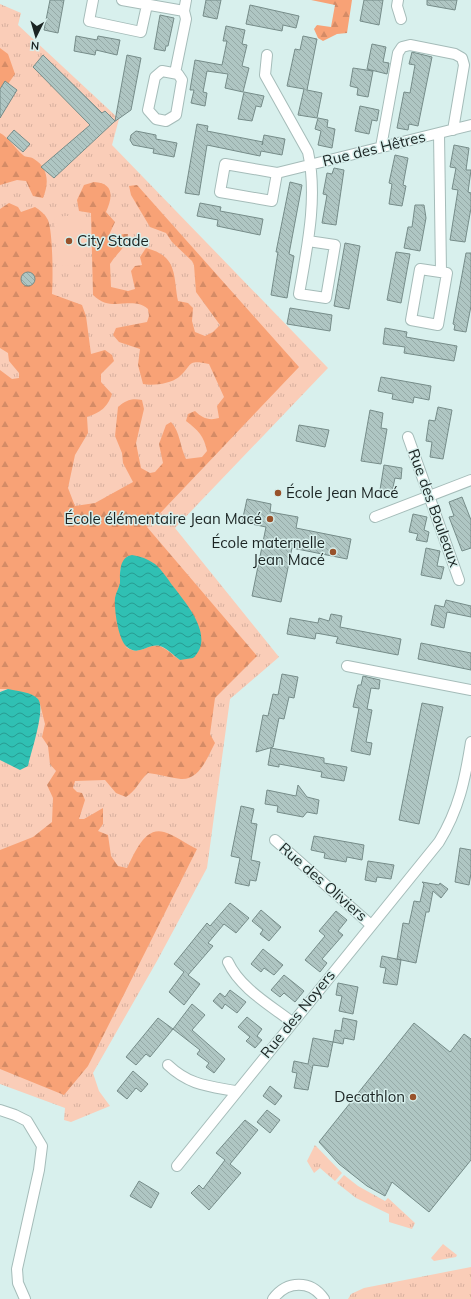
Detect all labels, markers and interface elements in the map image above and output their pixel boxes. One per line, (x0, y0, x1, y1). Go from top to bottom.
north arrow (16, 16, 56, 56)
text: N (30, 39, 40, 53)
street label: Rue des Hêtres (320, 127, 427, 170)
place label: City Stade (77, 231, 149, 250)
marker: City Stade (64, 236, 74, 246)
street label: Rue des Bouleaux (404, 446, 465, 570)
place label: École Jean Macé (286, 483, 398, 502)
marker: École Jean Macé (273, 488, 283, 498)
place label: École élémentaire Jean Macé (64, 509, 262, 528)
marker: École élémentaire Jean Macé (265, 514, 275, 524)
place label: École maternelle Jean Macé (212, 533, 325, 569)
marker: École maternelle Jean Macé (328, 547, 338, 557)
street label: Rue des Oliviers (275, 838, 371, 925)
street label: Rue des Noyers (256, 966, 339, 1062)
place label: Decathlon (334, 1087, 405, 1106)
marker: Decathlon (408, 1092, 418, 1102)

